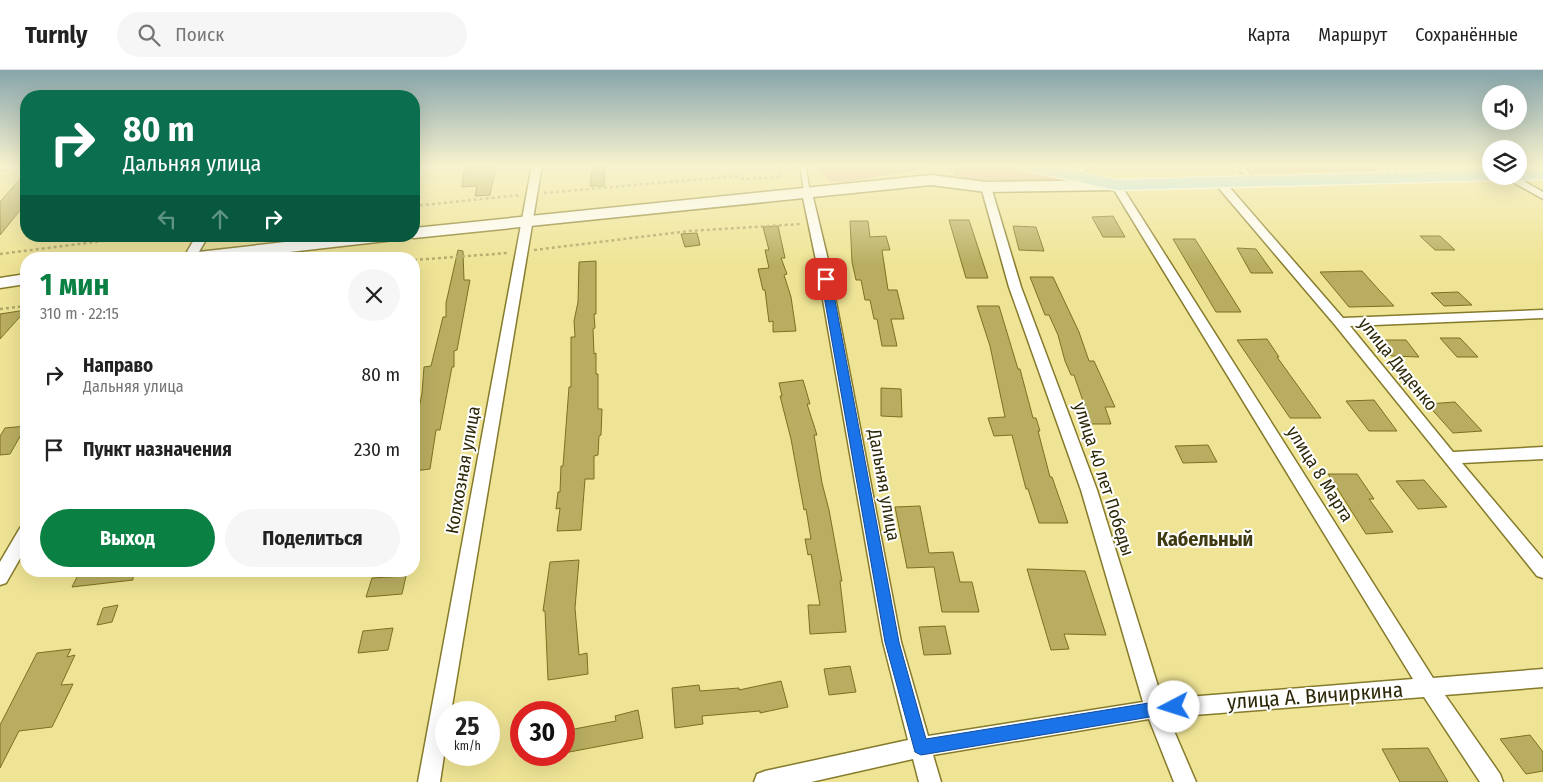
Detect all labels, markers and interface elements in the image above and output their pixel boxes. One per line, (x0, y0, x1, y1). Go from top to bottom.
search box (117, 12, 467, 57)
text: Turnly (25, 21, 87, 49)
icon: search (135, 21, 163, 49)
text: Поиск (175, 23, 224, 46)
text: Карта (1247, 24, 1290, 46)
text: Маршрут (1318, 24, 1387, 46)
text: Сохранённые (1415, 24, 1518, 46)
map controls (1482, 85, 1527, 185)
button: sound (1482, 85, 1527, 130)
text: 80 m (123, 108, 195, 150)
icon: right (40, 110, 105, 175)
button: layers (1482, 140, 1527, 185)
text: Дальняя улица (123, 150, 261, 177)
icon: left (153, 205, 181, 233)
icon: ahead (206, 205, 234, 233)
icon: right (259, 205, 287, 233)
pin (805, 258, 847, 300)
icon: arrive (812, 265, 840, 293)
text: 1 мин (40, 267, 109, 303)
button: close (348, 269, 400, 321)
text: 310 m · 22:15 (40, 304, 119, 323)
street label: улица Диденко (1353, 313, 1443, 415)
text: Направо (83, 354, 153, 377)
icon: right (40, 361, 68, 389)
text: 80 m (362, 363, 400, 386)
text: Дальняя улица (83, 377, 184, 396)
street label: улица 40 лет Победы (1069, 399, 1139, 559)
street label: Колхозная улица (441, 404, 485, 536)
street label: улица 8 Марта (1282, 422, 1358, 526)
street label: Дальняя улица (863, 426, 905, 543)
icon: arrive (40, 436, 68, 464)
text: Пункт назначения (83, 438, 232, 461)
text: 230 m (354, 438, 400, 461)
button: Выход (40, 509, 215, 567)
button: Поделиться (225, 509, 400, 567)
district label: Кабельный (1157, 527, 1253, 551)
street label: улица А. Вичиркина (1226, 677, 1404, 715)
position arrow (1147, 680, 1199, 732)
speed limit sign: 30 (510, 701, 575, 766)
text: 25 (456, 712, 479, 742)
text: km/h (454, 739, 481, 753)

